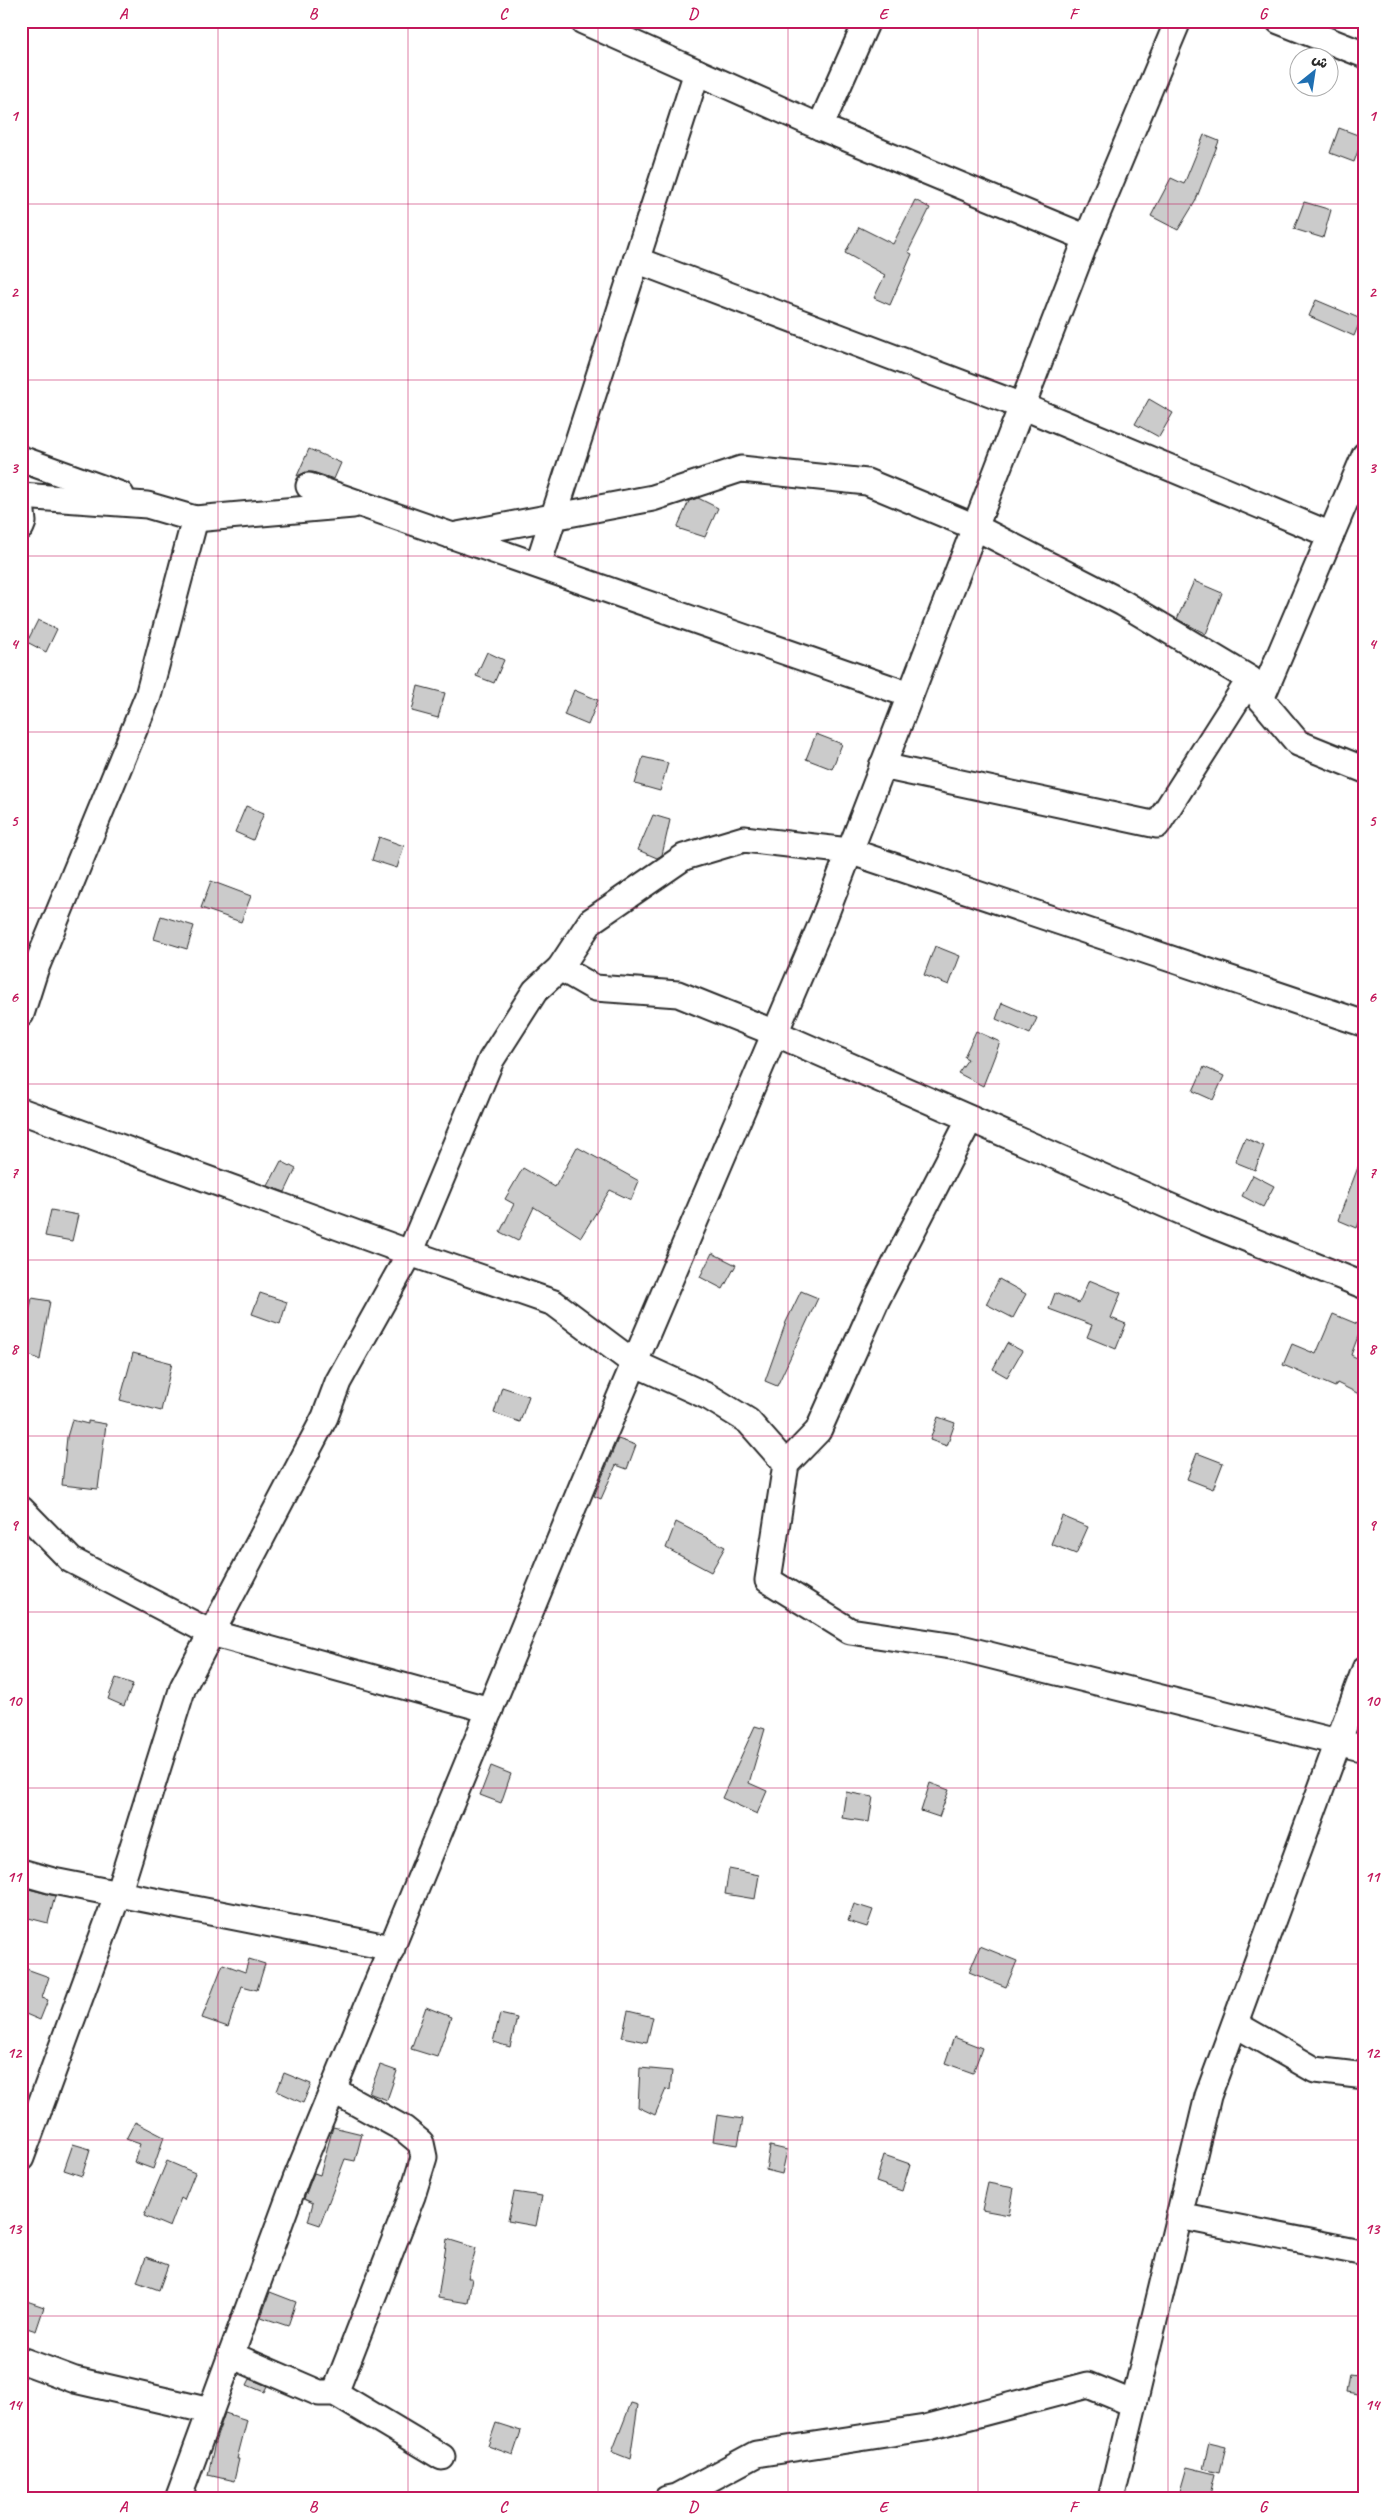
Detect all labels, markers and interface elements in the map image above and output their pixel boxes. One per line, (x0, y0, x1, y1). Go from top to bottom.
text: A (119, 4, 129, 24)
text: B (309, 4, 319, 24)
text: C (499, 4, 509, 24)
text: D (688, 4, 699, 24)
text: E (879, 4, 890, 24)
text: F (1069, 4, 1080, 24)
text: G (1259, 4, 1269, 24)
north arrow (1288, 48, 1338, 98)
text: ش (1309, 50, 1331, 72)
text: 1 (10, 106, 19, 126)
text: 1 (1368, 106, 1377, 126)
text: 2 (10, 282, 19, 302)
text: 2 (1368, 282, 1377, 302)
text: 3 (10, 458, 19, 478)
text: 3 (1368, 458, 1377, 478)
text: 4 (10, 634, 19, 654)
text: 4 (1368, 634, 1377, 654)
text: 5 (11, 811, 20, 831)
text: 5 (1369, 811, 1378, 831)
text: 6 (10, 987, 19, 1007)
text: 6 (1368, 987, 1377, 1007)
text: 7 (10, 1163, 19, 1183)
text: 7 (1368, 1163, 1377, 1183)
text: 8 (10, 1339, 19, 1359)
text: 8 (1368, 1339, 1377, 1359)
text: 9 (10, 1515, 19, 1535)
text: 9 (1368, 1515, 1377, 1535)
text: 10 (7, 1691, 23, 1711)
text: 10 (1365, 1691, 1381, 1711)
text: 11 (7, 1867, 23, 1887)
text: 11 (1365, 1867, 1381, 1887)
text: 12 (7, 2043, 23, 2063)
text: 12 (1365, 2043, 1381, 2063)
text: 13 (7, 2219, 23, 2239)
text: 13 (1365, 2219, 1381, 2239)
text: 14 (7, 2395, 23, 2415)
text: 14 (1365, 2395, 1381, 2415)
text: A (119, 2497, 129, 2517)
text: B (309, 2497, 319, 2517)
text: C (499, 2497, 509, 2517)
text: D (688, 2497, 699, 2517)
text: E (879, 2497, 890, 2517)
text: F (1069, 2497, 1080, 2517)
text: G (1259, 2497, 1269, 2517)

